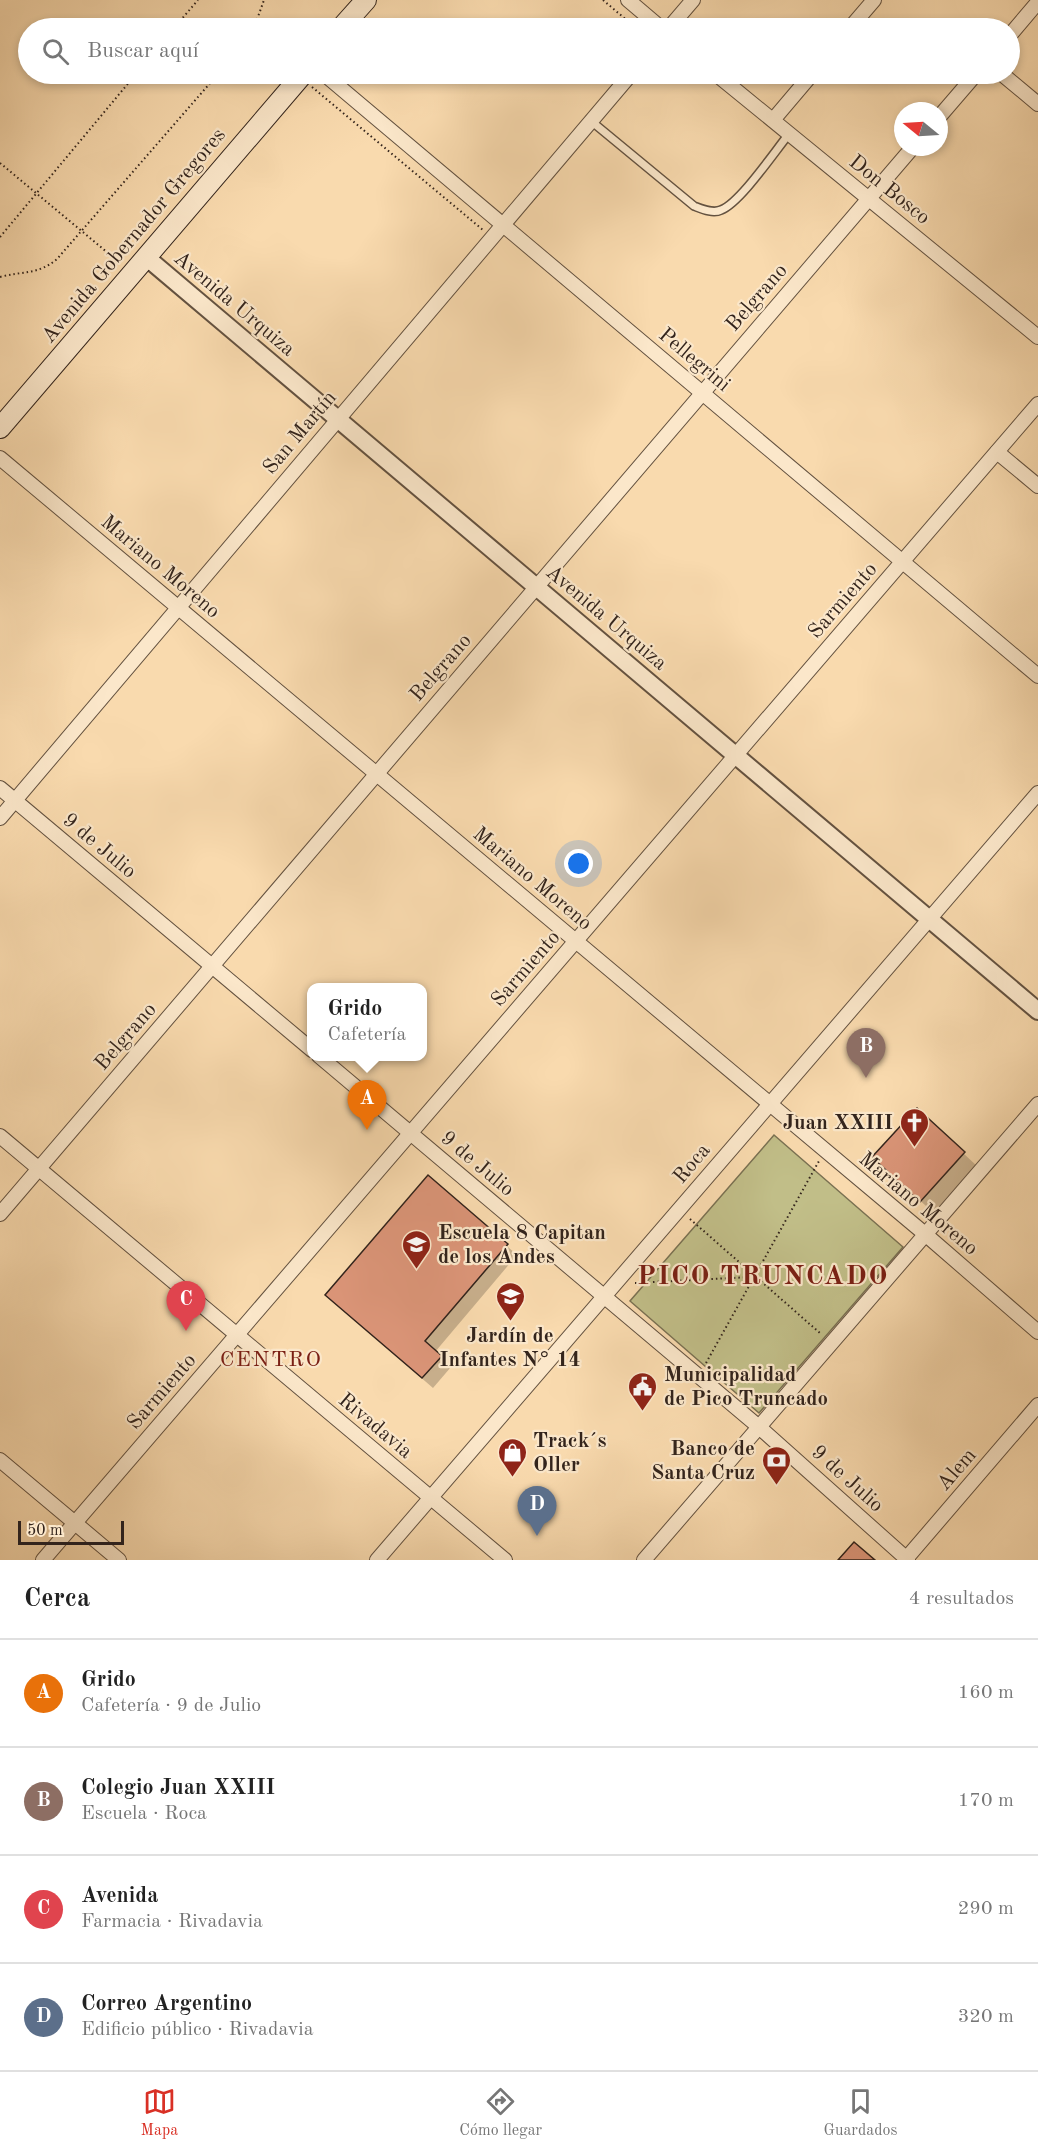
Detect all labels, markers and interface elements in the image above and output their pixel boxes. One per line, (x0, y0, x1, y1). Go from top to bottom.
search box (18, 18, 1020, 84)
icon: search (39, 35, 72, 68)
text: Buscar aquí (87, 40, 199, 62)
north arrow (894, 102, 948, 156)
street label: Avenida Gobernador Gregores (38, 125, 230, 347)
street label: Don Bosco (845, 151, 934, 229)
street label: Avenida Urquiza (170, 248, 299, 361)
street label: Belgrano (722, 260, 792, 336)
street label: Pellegrini (654, 324, 734, 396)
street label: San Martín (259, 387, 341, 479)
street label: Mariano Moreno (96, 511, 224, 623)
street label: Sarmiento (805, 559, 882, 643)
street label: Avenida Urquiza (542, 562, 671, 675)
street label: Belgrano (406, 630, 476, 706)
street label: 9 de Julio (58, 810, 140, 883)
street label: Mariano Moreno (468, 823, 596, 935)
your location (564, 849, 593, 878)
street label: Sarmiento (488, 927, 565, 1011)
popup (307, 983, 427, 1061)
text: Grido (328, 998, 382, 1020)
street label: Belgrano (91, 999, 161, 1075)
text: Cafetería (328, 1025, 406, 1045)
pin: B (846, 1028, 886, 1078)
pin: A (348, 1080, 386, 1130)
church icon: Juan XXIII (898, 1106, 930, 1148)
place label: Juan XXIII (783, 1113, 893, 1134)
street label: 9 de Julio (436, 1128, 518, 1201)
street label: Roca (670, 1140, 715, 1188)
street label: Mariano Moreno (854, 1148, 982, 1260)
place label: Escuela 8 Capitan de los Andes (438, 1223, 606, 1268)
school or university icon: Escuela 8 Capitan de los Andes (401, 1228, 433, 1270)
district label: PICO TRUNCADO (637, 1263, 889, 1290)
school or university icon: Jardín de Infantes N° 14 (494, 1280, 526, 1322)
pin: C (166, 1282, 206, 1331)
place label: Jardín de Infantes N° 14 (439, 1326, 581, 1371)
district label: CENTRO (220, 1349, 322, 1371)
street label: Sarmiento (124, 1350, 201, 1434)
place label: Municipalidad de Pico Truncado (664, 1365, 828, 1410)
public building icon: Municipalidad de Pico Truncado (627, 1370, 659, 1412)
street label: Rivadavia (334, 1389, 416, 1463)
place label: Track´s Oller (533, 1431, 606, 1476)
shop icon: Track´s Oller (496, 1436, 528, 1478)
place label: Banco de Santa Cruz (651, 1439, 755, 1484)
street label: 9 de Julio (807, 1442, 887, 1517)
bank icon: Banco de Santa Cruz (760, 1444, 792, 1486)
street label: Alem (933, 1445, 981, 1495)
pin: D (518, 1486, 556, 1536)
scale bar (18, 1518, 124, 1546)
text: 50 m (27, 1523, 63, 1539)
text: Cerca (24, 1586, 90, 1612)
text: 4 resultados (909, 1589, 1014, 1609)
text: Grido (81, 1669, 136, 1691)
text: A (36, 1683, 51, 1703)
text: 160 m (958, 1683, 1014, 1703)
text: Cafetería · 9 de Julio (81, 1696, 261, 1716)
text: Colegio Juan XXIII (81, 1777, 275, 1799)
text: B (36, 1791, 51, 1811)
text: 170 m (958, 1791, 1014, 1811)
text: Escuela · Roca (81, 1804, 207, 1824)
text: Avenida (81, 1885, 158, 1907)
text: C (37, 1899, 50, 1919)
text: 290 m (958, 1899, 1014, 1919)
text: Farmacia · Rivadavia (81, 1912, 263, 1932)
text: Correo Argentino (81, 1993, 252, 2015)
text: D (36, 2007, 51, 2027)
text: 320 m (958, 2007, 1014, 2027)
text: Edificio público · Rivadavia (81, 2020, 314, 2040)
tab: Mapa (141, 2085, 178, 2141)
tab: Cómo llegar (459, 2085, 542, 2141)
tab: Guardados (823, 2085, 897, 2141)

